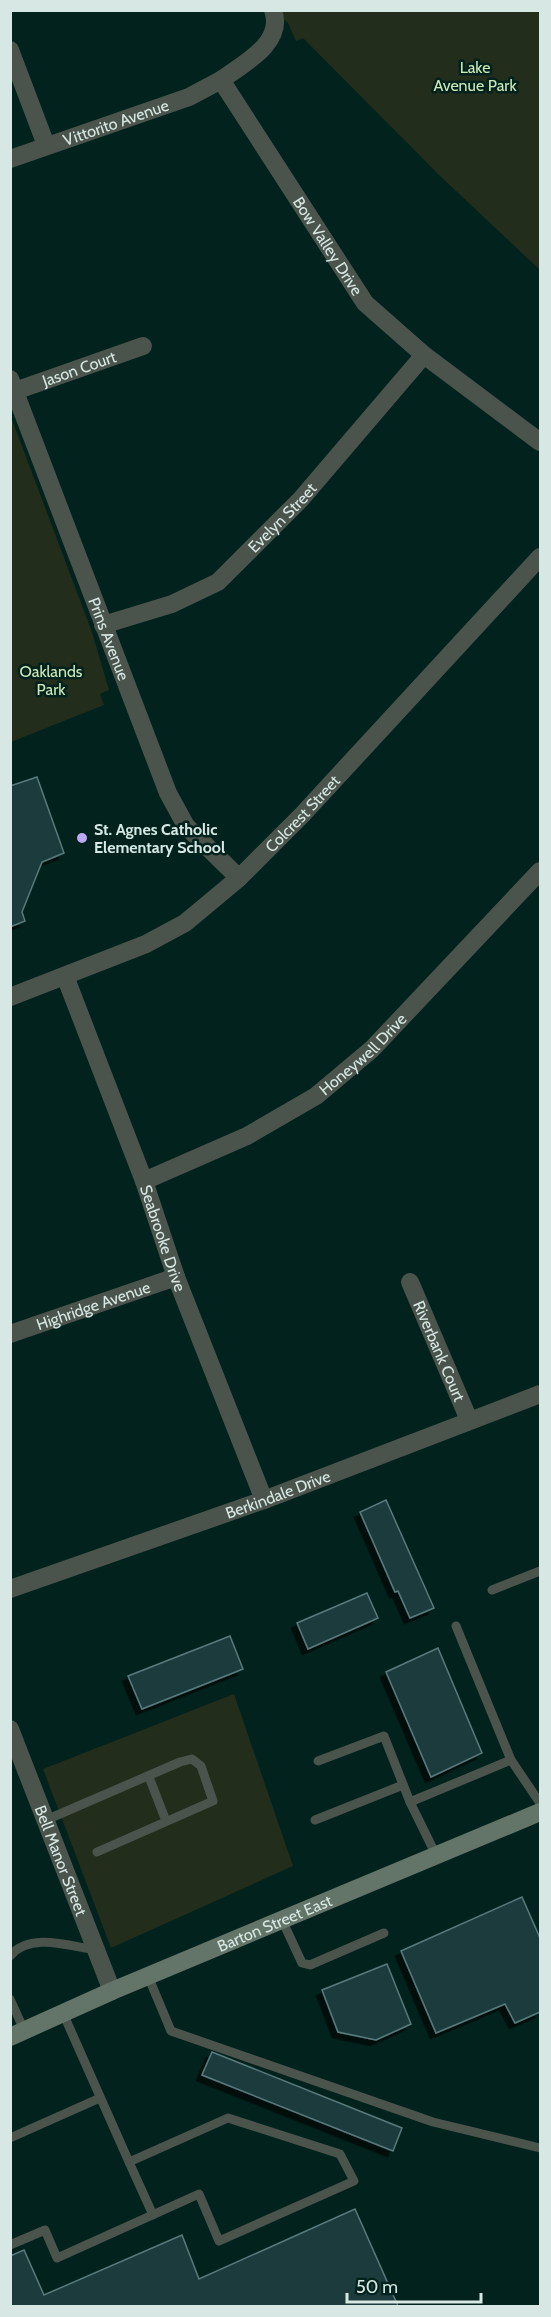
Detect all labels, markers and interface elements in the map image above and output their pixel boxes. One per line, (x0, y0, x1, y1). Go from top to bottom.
park label: Lake Avenue Park (433, 58, 517, 95)
street label: Vittorito Avenue (61, 95, 171, 149)
street label: Bow Valley Drive (289, 193, 367, 299)
street label: Jason Court (39, 347, 119, 390)
street label: Evelyn Street (244, 478, 321, 556)
street label: Prins Avenue (85, 594, 134, 683)
park label: Oaklands Park (20, 662, 83, 699)
street label: Colcrest Street (261, 771, 344, 856)
place label: St. Agnes Catholic Elementary School (94, 820, 225, 857)
marker: St. Agnes Catholic Elementary School (75, 831, 89, 845)
street label: Honeywell Drive (315, 1009, 410, 1099)
street label: Seabrooke Drive (136, 1182, 190, 1294)
street label: Highridge Avenue (34, 1277, 153, 1334)
street label: Riverbank Court (410, 1298, 470, 1405)
street label: Berkindale Drive (223, 1466, 333, 1522)
street label: Bell Manor Street (31, 1802, 91, 1919)
street label: Barton Street East (214, 1890, 335, 1955)
scale bar (347, 2266, 480, 2304)
text: 50 m (356, 2276, 398, 2298)

